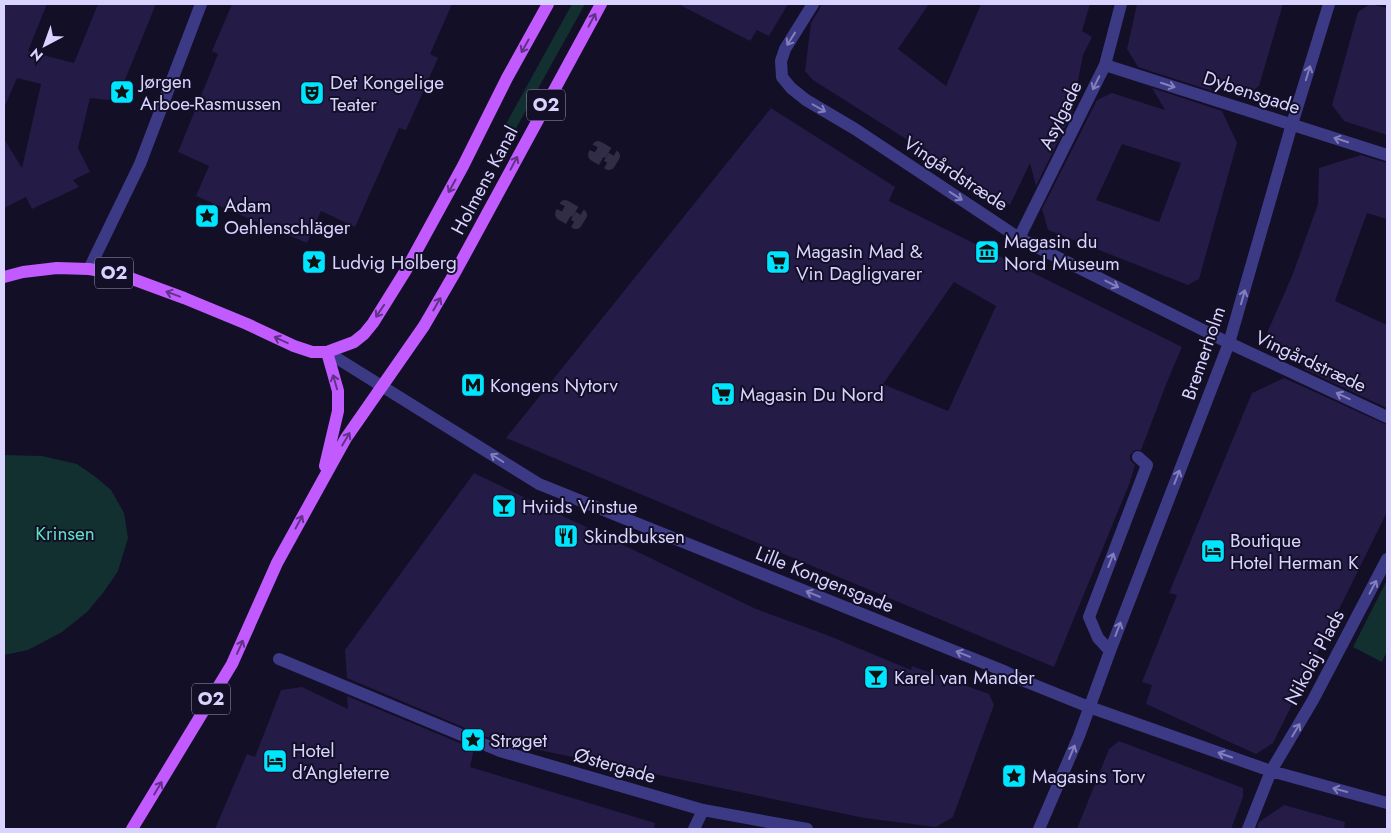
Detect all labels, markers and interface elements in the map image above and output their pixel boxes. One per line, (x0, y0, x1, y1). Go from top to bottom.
one-way arrow (588, 13, 597, 28)
north arrow (20, 20, 70, 70)
one-way arrow (786, 31, 796, 45)
one-way arrow (519, 39, 529, 53)
text: N (26, 44, 47, 66)
street label: Dybensgade (1200, 64, 1304, 121)
one-way arrow (1303, 66, 1313, 82)
place label: Jørgen Arboe-Rasmussen (137, 68, 281, 117)
place label: Det Kongelige Teater (330, 69, 444, 118)
street label: Asylgade (1032, 76, 1089, 154)
one-way arrow (1091, 76, 1101, 91)
place icon: Jørgen Arboe-Rasmussen (109, 79, 135, 105)
theatre icon: Det Kongelige Teater (299, 80, 325, 106)
one-way arrow (1160, 81, 1176, 90)
road number: O2 (527, 90, 565, 120)
one-way arrow (812, 104, 826, 114)
street label: Holmens Kanal (444, 121, 524, 239)
street label: Vingårdstræde (898, 129, 1014, 218)
one-way arrow (1334, 135, 1349, 144)
one-way arrow (509, 155, 519, 170)
one-way arrow (447, 178, 457, 193)
one-way arrow (949, 190, 963, 201)
place label: Adam Oehlenschläger (224, 192, 351, 241)
place icon: Adam Oehlenschläger (194, 203, 220, 229)
place label: Magasin du Nord Museum (1004, 228, 1120, 277)
place label: Magasin Mad & Vin Dagligvarer (796, 238, 923, 287)
museum icon: Magasin du Nord Museum (974, 239, 1000, 265)
place icon: Ludvig Holberg (301, 249, 327, 275)
place label: Ludvig Holberg (332, 249, 457, 276)
supermarket icon: Magasin Mad & Vin Dagligvarer (765, 249, 791, 275)
road number: O2 (95, 258, 133, 288)
one-way arrow (1105, 279, 1120, 289)
one-way arrow (166, 289, 181, 298)
one-way arrow (1238, 289, 1248, 305)
one-way arrow (432, 298, 442, 312)
street label: Bremerholm (1175, 303, 1232, 404)
one-way arrow (375, 304, 386, 318)
street label: Vingårdstræde (1251, 324, 1371, 399)
one-way arrow (273, 335, 288, 345)
metro station icon: Kongens Nytorv (460, 372, 486, 398)
place label: Kongens Nytorv (490, 372, 619, 399)
one-way arrow (330, 374, 340, 390)
supermarket icon: Magasin Du Nord (710, 381, 736, 407)
place label: Magasin Du Nord (740, 381, 884, 408)
one-way arrow (1336, 391, 1351, 401)
one-way arrow (341, 432, 351, 446)
one-way arrow (491, 453, 505, 463)
one-way arrow (1173, 470, 1182, 485)
bar icon: Hviids Vinstue (491, 493, 517, 519)
place label: Hviids Vinstue (522, 493, 638, 520)
one-way arrow (294, 514, 304, 529)
park label: Krinsen (35, 520, 95, 547)
restaurant icon: Skindbuksen (553, 523, 579, 549)
place label: Skindbuksen (584, 523, 685, 550)
place label: Boutique Hotel Herman K (1230, 527, 1359, 576)
hotel icon: Boutique Hotel Herman K (1200, 538, 1226, 564)
street label: Lille Kongensgade (752, 539, 898, 620)
one-way arrow (1107, 553, 1116, 568)
one-way arrow (1368, 579, 1378, 594)
one-way arrow (805, 589, 821, 598)
street label: Nikolaj Plads (1278, 604, 1351, 710)
one-way arrow (1115, 621, 1124, 636)
one-way arrow (235, 640, 245, 655)
one-way arrow (956, 649, 971, 658)
bar icon: Karel van Mander (863, 664, 889, 690)
place label: Karel van Mander (894, 664, 1035, 691)
road number: O2 (192, 684, 230, 714)
one-way arrow (1291, 723, 1301, 737)
place icon: Strøget (460, 727, 486, 753)
place label: Strøget (490, 727, 547, 754)
place label: Hotel d’Angleterre (292, 737, 390, 786)
street label: Østergade (571, 741, 659, 790)
one-way arrow (1067, 745, 1077, 760)
hotel icon: Hotel d’Angleterre (262, 748, 288, 774)
one-way arrow (1217, 750, 1233, 759)
place icon: Magasins Torv (1001, 763, 1027, 789)
place label: Magasins Torv (1032, 763, 1146, 790)
one-way arrow (153, 781, 163, 795)
one-way arrow (1333, 785, 1349, 795)

